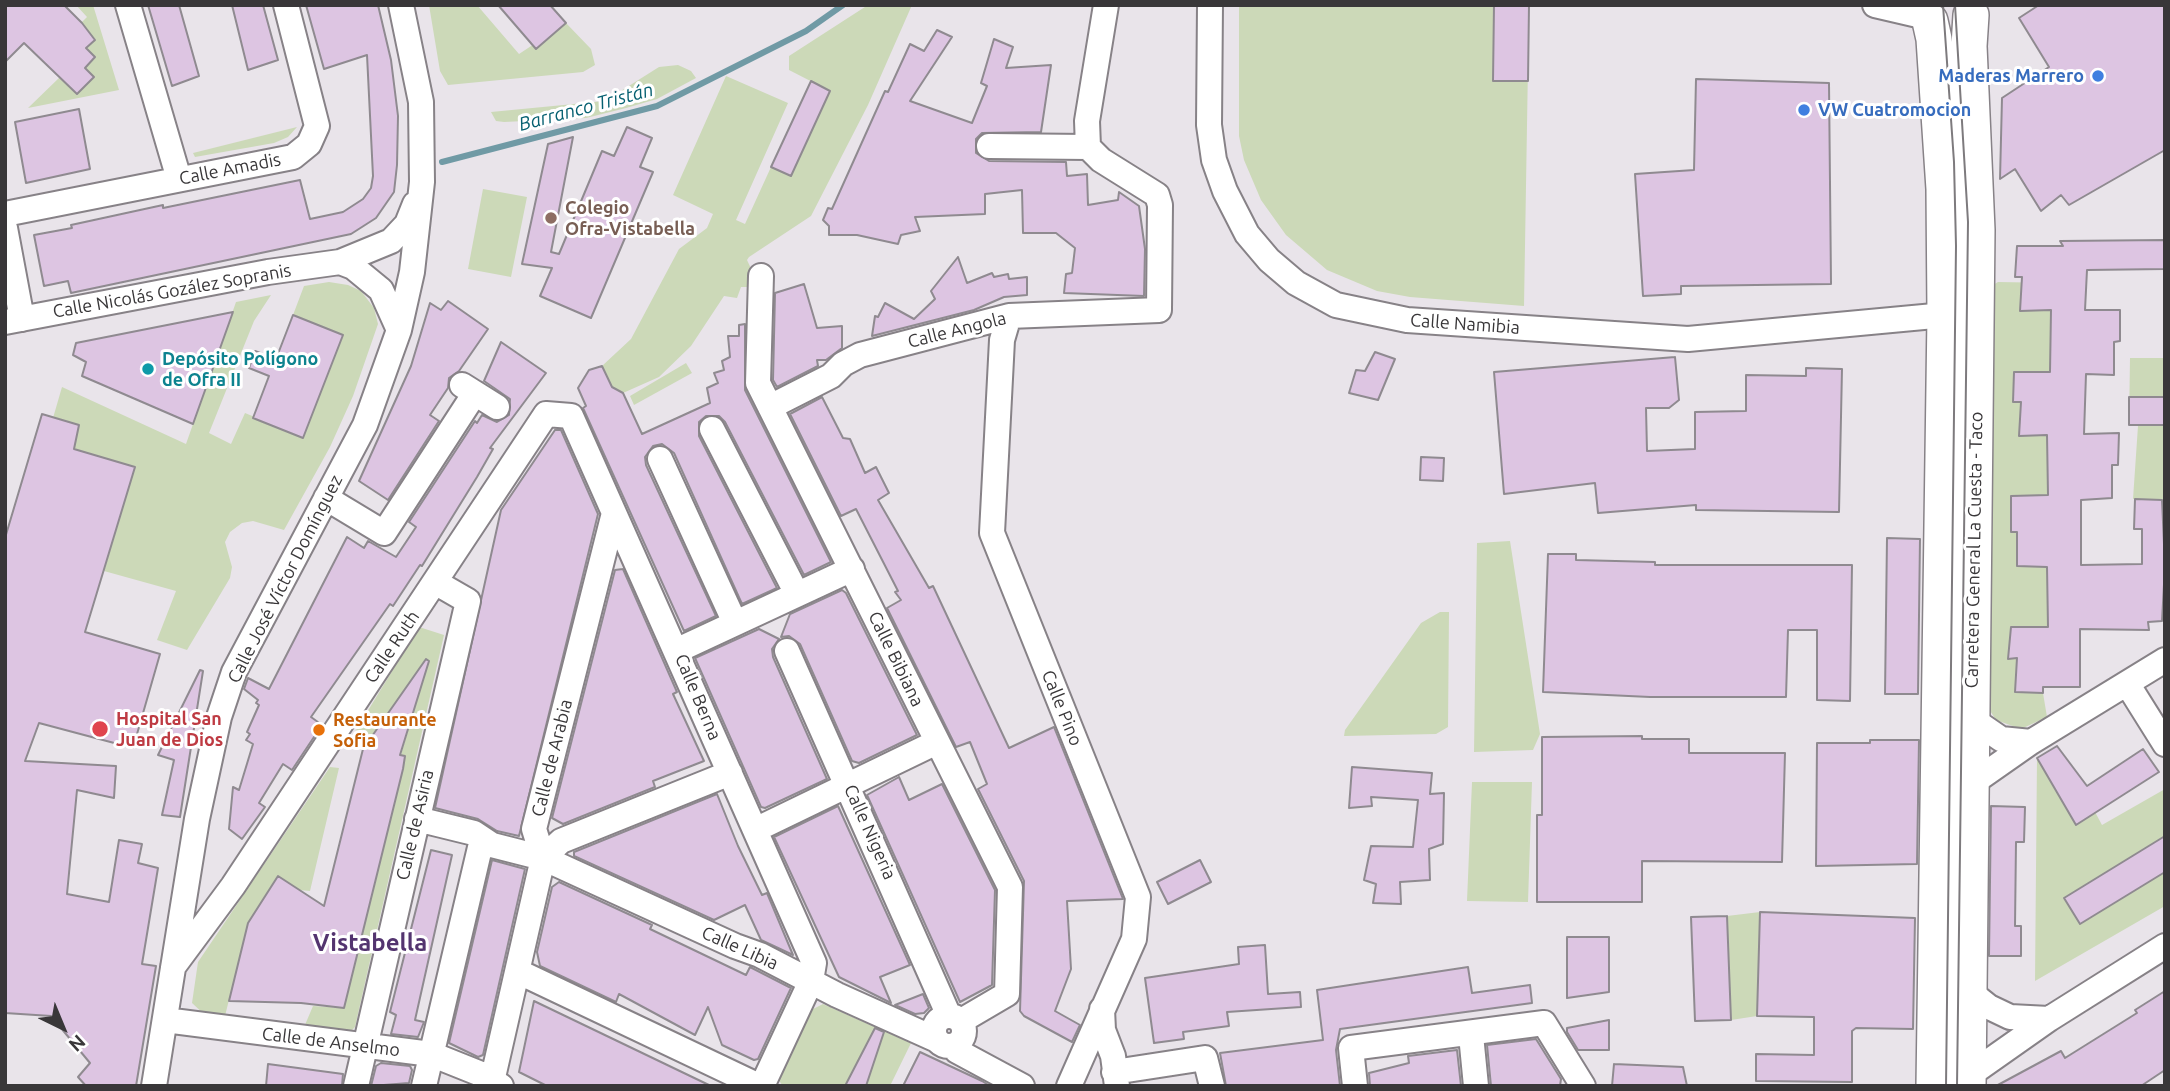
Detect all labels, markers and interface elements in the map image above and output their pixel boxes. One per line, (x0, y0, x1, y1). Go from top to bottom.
place label: Maderas Marrero (1938, 65, 2084, 87)
marker: Maderas Marrero (2090, 68, 2106, 84)
water label: Barranco Tristán (516, 78, 656, 136)
place label: VW Cuatromocion (1818, 99, 1971, 121)
marker: VW Cuatromocion (1796, 102, 1812, 118)
street label: Calle Amadis (177, 149, 283, 189)
place label: Colegio Ofra-Vistabella (565, 197, 695, 240)
marker: Colegio Ofra-Vistabella (543, 210, 559, 226)
street label: Calle Nicolás Gozález Sopranis (51, 259, 293, 323)
street label: Calle Angola (906, 307, 1008, 353)
street label: Calle Namibia (1409, 309, 1521, 339)
place label: Depósito Polígono de Ofra II (162, 348, 318, 390)
marker: Depósito Polígono de Ofra II (140, 361, 156, 377)
street label: Carretera General La Cuesta - Taco (1961, 412, 1987, 688)
street label: Calle José Víctor Domínguez (223, 471, 347, 687)
street label: Calle Ruth (360, 607, 424, 687)
street label: Calle Bibiana (864, 608, 928, 710)
street label: Calle Berna (670, 651, 726, 743)
street label: Calle Pino (1037, 667, 1087, 749)
street label: Calle de Arabia (527, 697, 577, 819)
place label: Hospital San Juan de Dios (116, 708, 223, 750)
place label: Restaurante Sofia (333, 709, 437, 752)
marker: Hospital San Juan de Dios (90, 719, 110, 739)
marker: Restaurante Sofia (311, 722, 327, 738)
street label: Calle de Asiria (392, 768, 438, 882)
street label: Calle Nigeria (839, 781, 901, 883)
street label: Calle Libia (698, 922, 782, 974)
district label: Vistabella (313, 929, 427, 957)
north arrow (28, 993, 98, 1063)
street label: Calle de Anselmo (261, 1023, 401, 1061)
text: N (65, 1030, 90, 1056)

